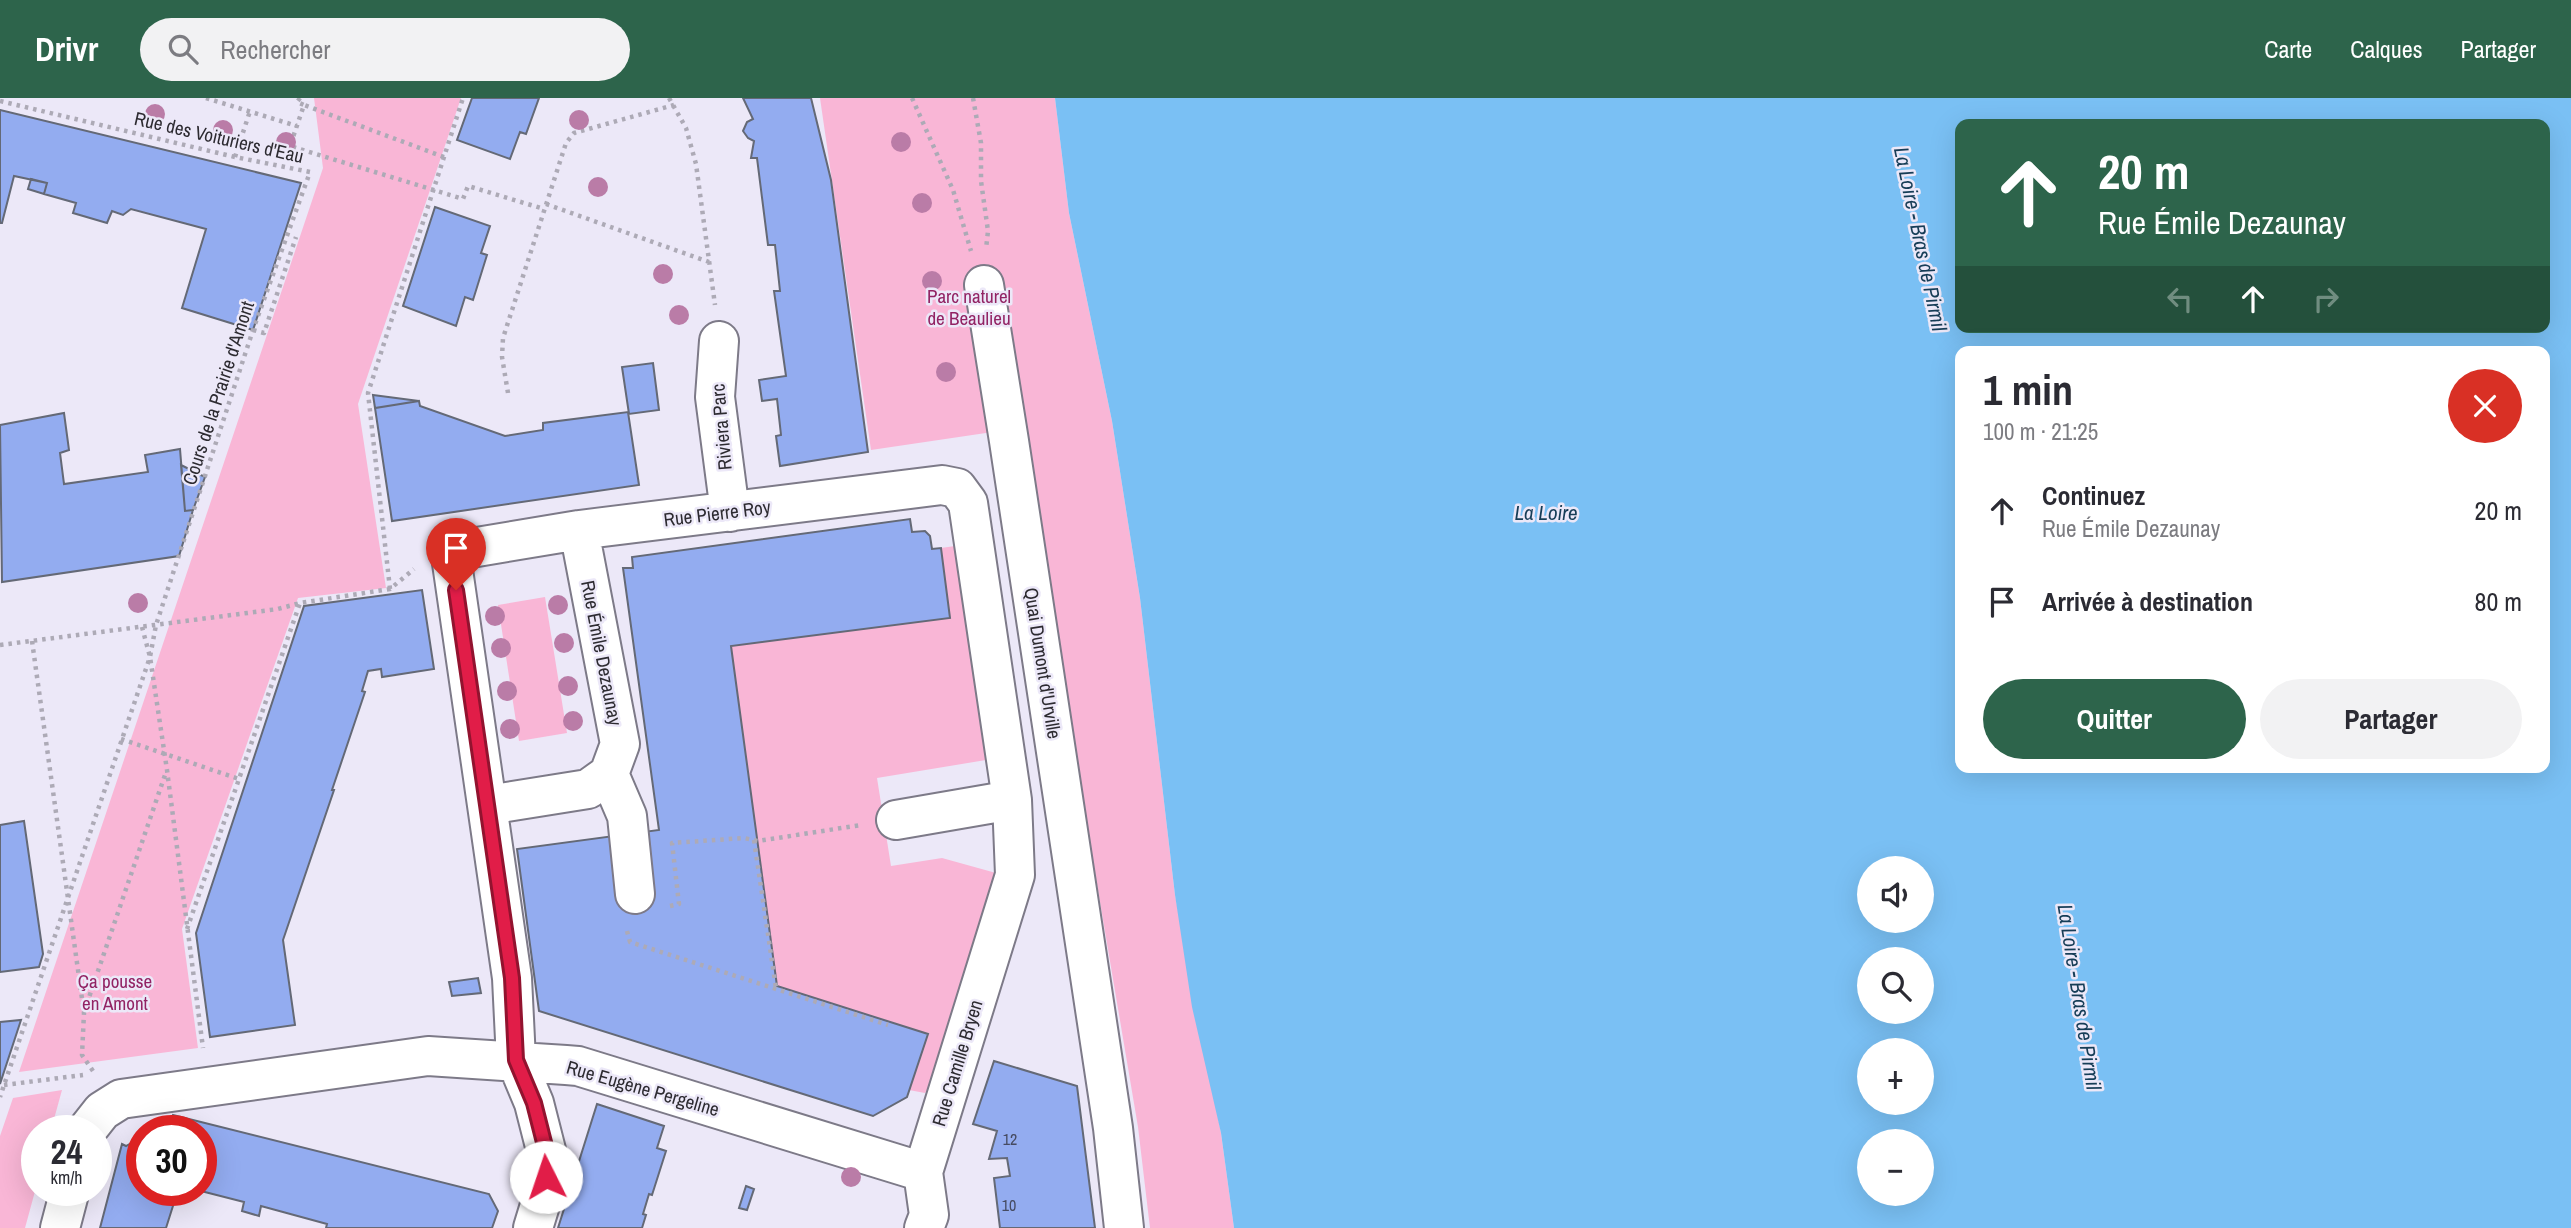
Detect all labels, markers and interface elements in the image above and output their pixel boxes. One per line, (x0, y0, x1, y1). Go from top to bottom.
search box (140, 18, 630, 81)
text: Drivr (35, 27, 98, 71)
icon: search (164, 30, 202, 68)
text: Rechercher (220, 32, 330, 67)
text: Carte (2264, 33, 2312, 65)
text: Calques (2350, 33, 2423, 65)
text: Partager (2461, 33, 2536, 65)
street label: Rue des Voituriers d'Eau (132, 105, 306, 169)
text: 20 m (2098, 138, 2190, 204)
water label: La Loire - Bras de Pirmil (1887, 144, 1954, 335)
icon: ahead (1983, 147, 2074, 238)
text: Rue Émile Dezaunay (2098, 201, 2346, 244)
icon: left (2161, 280, 2199, 318)
icon: ahead (2234, 280, 2272, 318)
icon: right (2307, 280, 2345, 318)
park label: Parc naturel de Beaulieu (927, 283, 1011, 331)
street label: Cours de la Prairie d'Amont (176, 297, 260, 488)
text: 1 min (1983, 362, 2073, 418)
button: close (2448, 369, 2522, 443)
street label: Riviera Parc (704, 383, 738, 471)
text: 100 m · 21:25 (1983, 416, 2098, 447)
text: Continuez (2042, 478, 2145, 513)
icon: ahead (1983, 492, 2021, 530)
text: 20 m (2475, 493, 2522, 528)
street label: Rue Pierre Roy (662, 494, 772, 532)
water label: La Loire (1514, 498, 1578, 527)
text: Rue Émile Dezaunay (2042, 513, 2220, 544)
pin (426, 518, 486, 590)
icon: arrive (437, 529, 475, 567)
street label: Rue Émile Dezaunay (575, 578, 629, 728)
icon: arrive (1983, 583, 2021, 621)
text: Arrivée à destination (2042, 584, 2253, 619)
text: 80 m (2475, 584, 2522, 619)
street label: Quai Dumont d'Urville (1018, 586, 1068, 740)
button: Quitter (1983, 679, 2246, 759)
button: Partager (2260, 679, 2522, 759)
map controls (1857, 856, 1934, 1206)
button: sound (1857, 856, 1934, 933)
water label: La Loire - Bras de Pirmil (2050, 902, 2109, 1093)
button: search (1857, 947, 1934, 1024)
park label: Ça pousse en Amont (78, 968, 152, 1016)
street label: Rue Camille Bryen (925, 997, 989, 1129)
button: + (1857, 1038, 1934, 1115)
street label: Rue Eugène Pergeline (564, 1054, 722, 1122)
speed limit sign: 30 (126, 1115, 217, 1206)
text: 24 (51, 1128, 82, 1175)
house number: 12 (1003, 1128, 1017, 1150)
button: − (1857, 1129, 1934, 1206)
position arrow (509, 1140, 583, 1214)
text: km/h (51, 1165, 83, 1190)
house number: 10 (1002, 1194, 1016, 1216)

